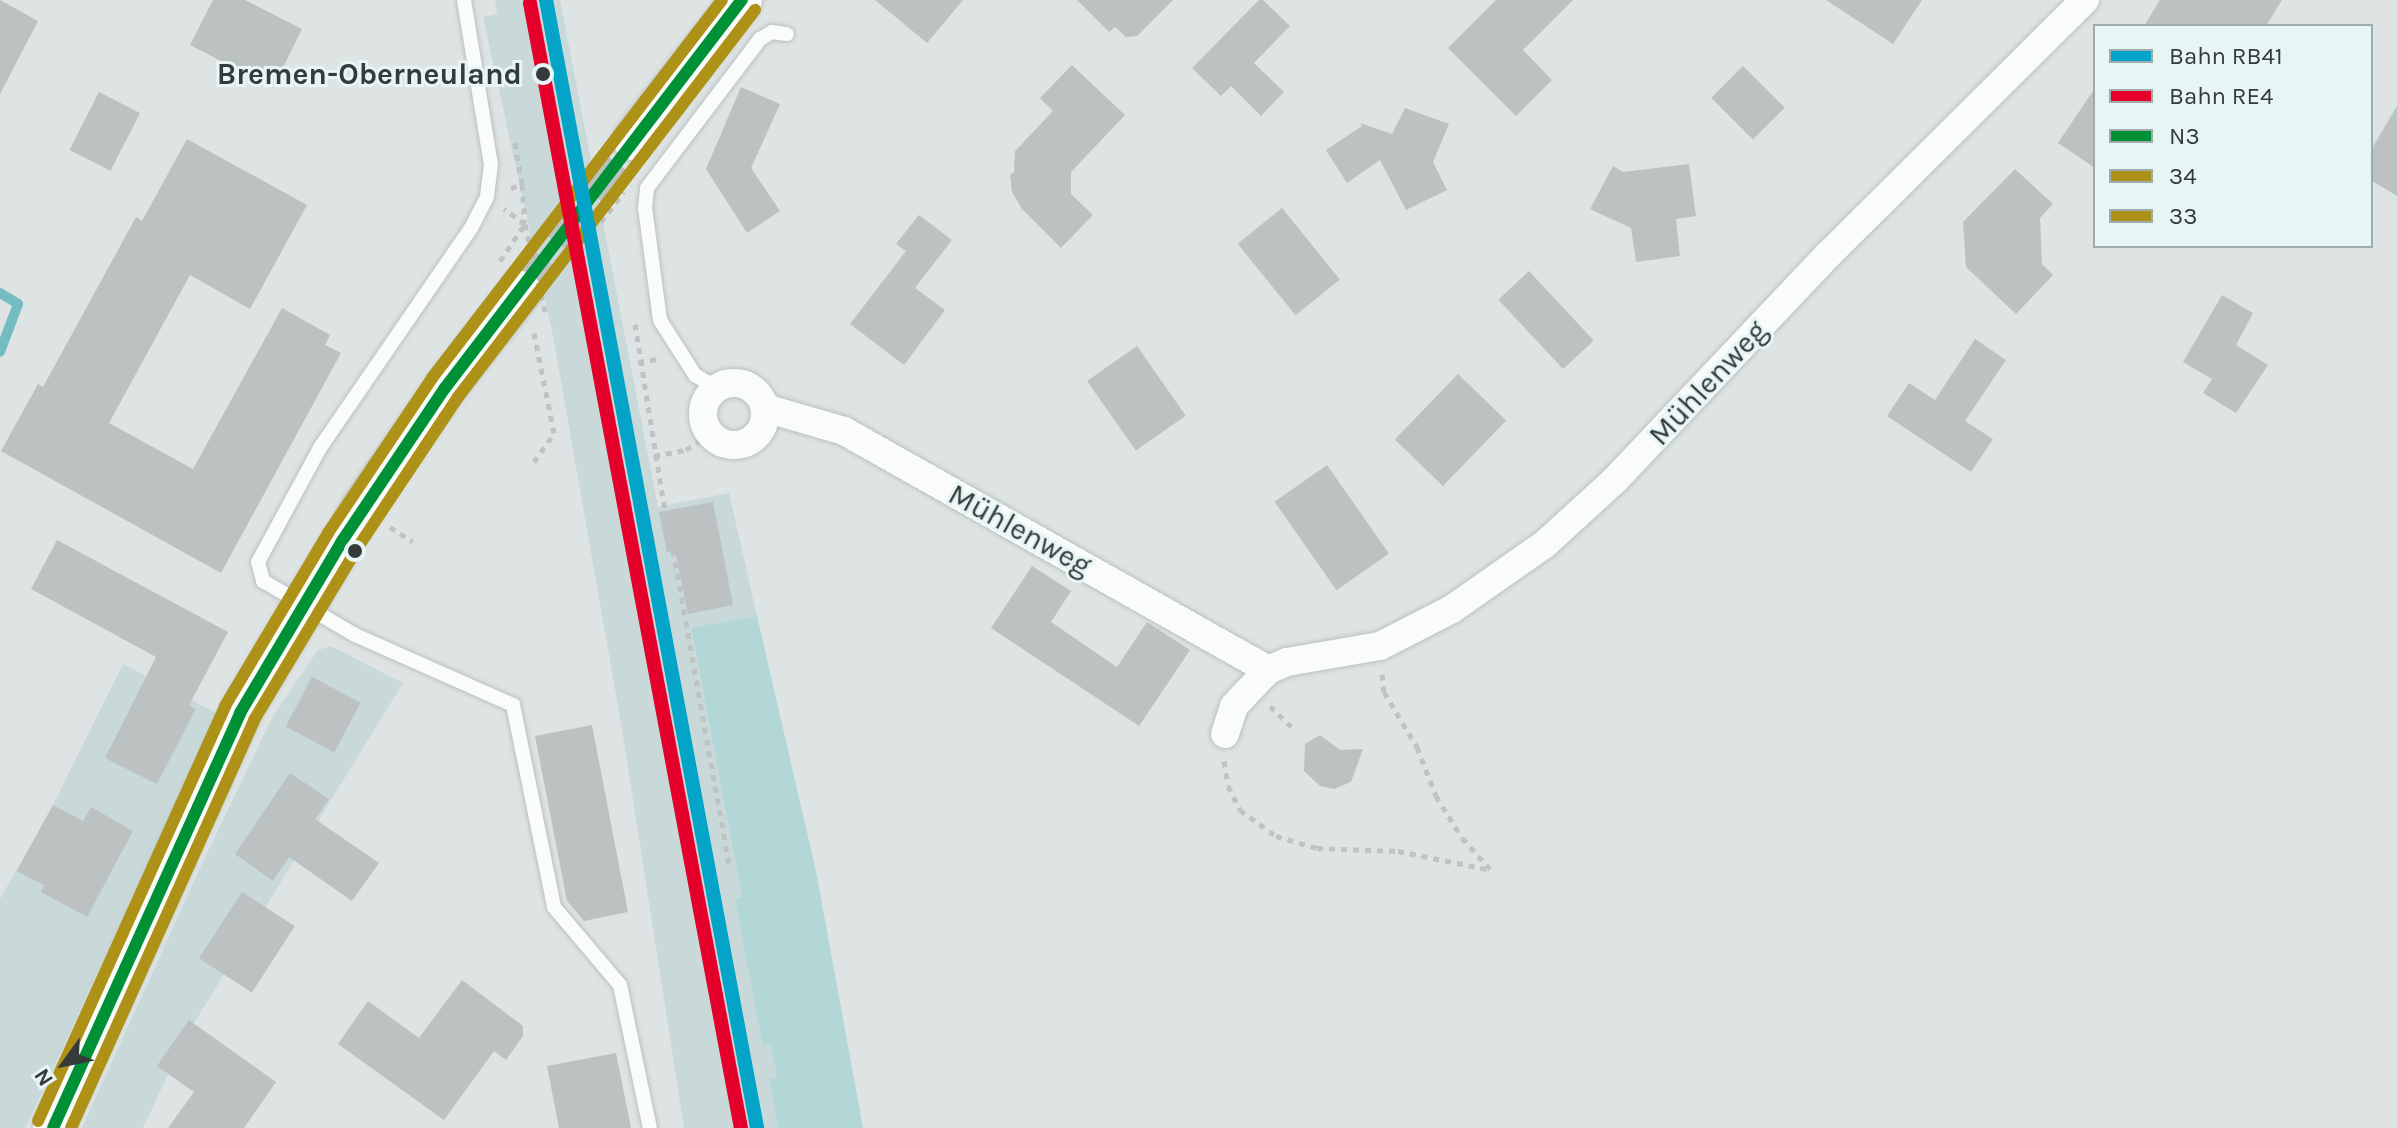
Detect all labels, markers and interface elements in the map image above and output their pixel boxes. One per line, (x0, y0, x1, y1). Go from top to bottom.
legend (2093, 24, 2373, 248)
text: Bahn RB41 (2169, 42, 2283, 70)
place label: Bremen-Oberneuland (217, 56, 522, 92)
marker: Bremen-Oberneuland (529, 60, 557, 88)
text: Bahn RE4 (2169, 82, 2273, 110)
text: N3 (2169, 122, 2200, 150)
text: 34 (2169, 162, 2197, 190)
text: 33 (2169, 202, 2197, 230)
street label: Mühlenweg (1641, 313, 1775, 453)
street label: Mühlenweg (942, 476, 1098, 584)
unlabelled marker (347, 543, 363, 559)
north arrow (24, 1024, 104, 1104)
text: N (29, 1063, 59, 1091)

